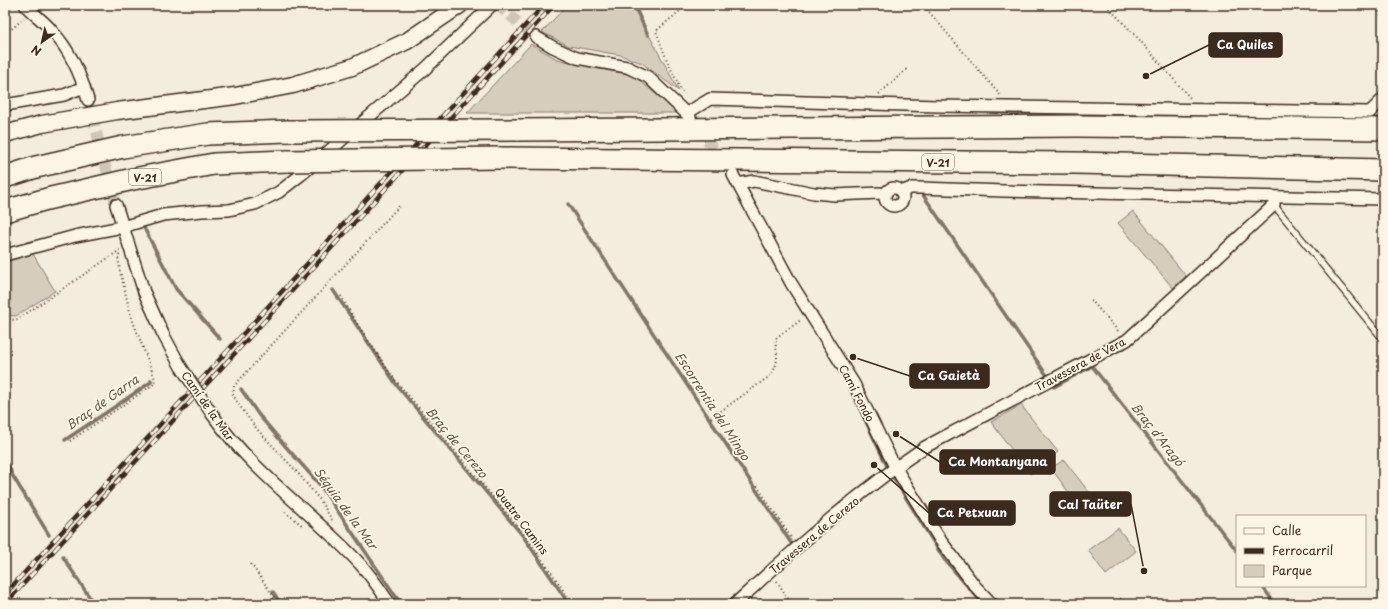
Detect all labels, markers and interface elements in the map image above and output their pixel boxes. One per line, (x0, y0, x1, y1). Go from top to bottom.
north arrow (22, 22, 62, 62)
callout: Ca Quiles (1209, 33, 1282, 57)
text: Ca Quiles (1217, 35, 1274, 53)
text: N (28, 41, 44, 60)
road number: V-21 (922, 154, 954, 170)
road number: V-21 (129, 169, 161, 185)
street label: Travessera de Vera (1032, 333, 1129, 395)
water label: Escorrentia del Mingo (671, 348, 755, 465)
street label: Camí Fondo (835, 361, 879, 425)
callout: Ca Gaietà (910, 364, 989, 388)
text: Ca Gaietà (918, 366, 980, 384)
street label: Camí de la Mar (177, 367, 239, 445)
water label: Braç de Garra (62, 370, 142, 434)
water label: Braç d'Aragó (1127, 398, 1190, 471)
water label: Braç de Cerezo (422, 403, 493, 482)
callout: Ca Montanyana (940, 450, 1055, 474)
text: Ca Montanyana (948, 452, 1048, 470)
water label: Séquia de la Mar (310, 463, 383, 554)
street label: Quatre Camins (491, 484, 553, 558)
street label: Travessera de Cerezo (765, 492, 863, 578)
callout: Cal Taüter (1050, 492, 1131, 516)
text: Cal Taüter (1058, 495, 1123, 513)
callout: Ca Petxuan (929, 501, 1015, 525)
text: Ca Petxuan (937, 503, 1007, 521)
legend (1236, 515, 1366, 587)
text: Calle (1272, 521, 1302, 539)
text: Ferrocarril (1272, 541, 1333, 559)
text: Parque (1272, 561, 1312, 579)

